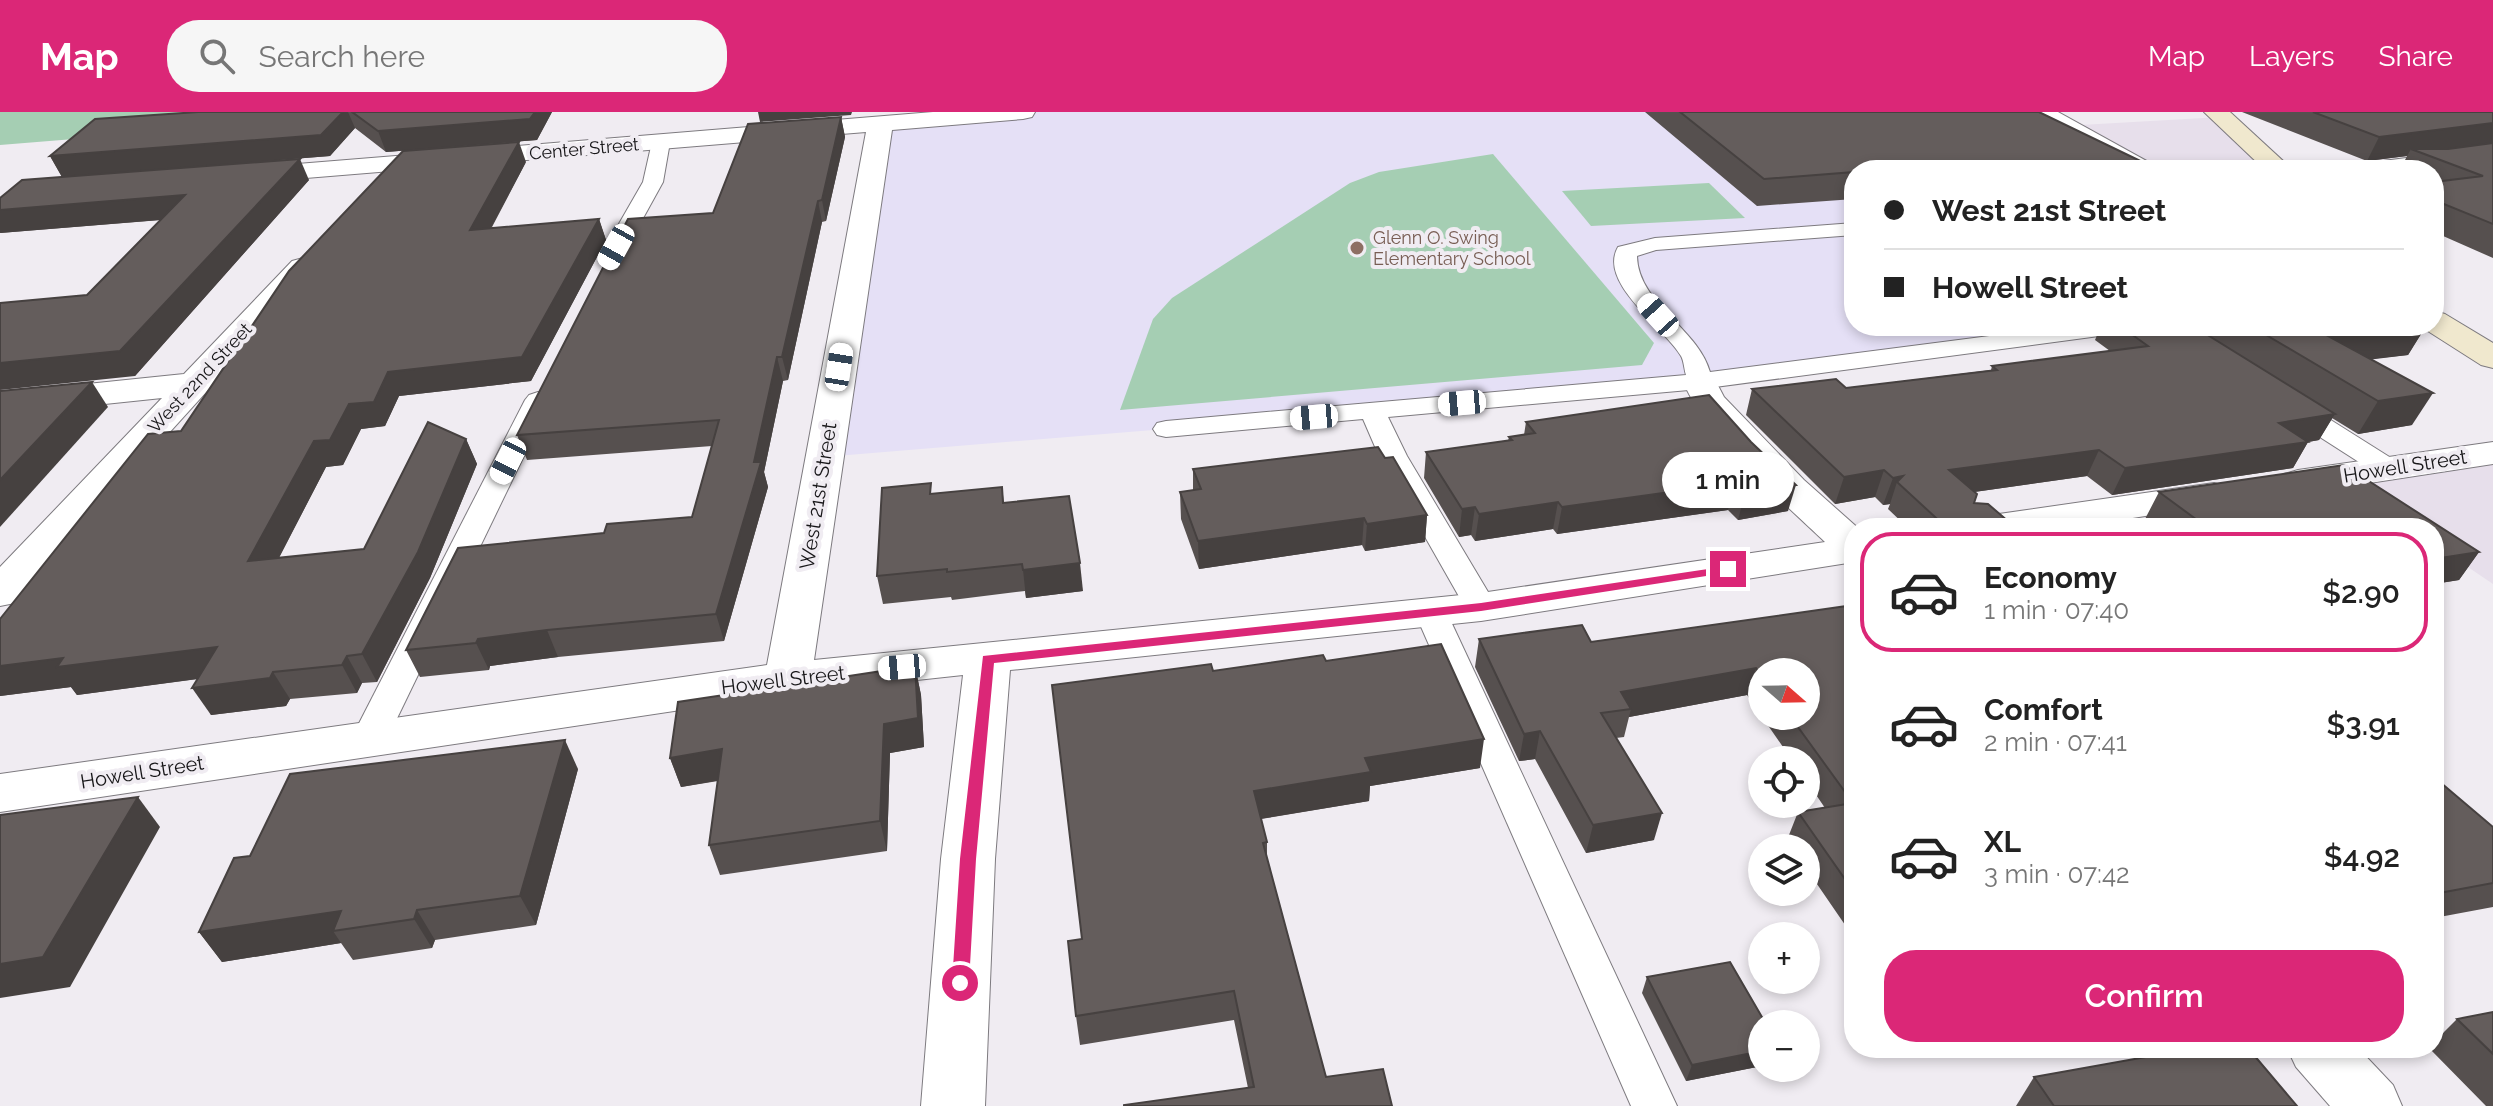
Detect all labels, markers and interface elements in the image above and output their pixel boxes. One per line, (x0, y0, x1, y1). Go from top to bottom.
search box (167, 20, 727, 92)
text: Map (40, 34, 119, 79)
icon: search (195, 34, 239, 78)
text: Search here (259, 39, 425, 74)
text: Map (2148, 40, 2205, 73)
text: Layers (2249, 40, 2335, 73)
text: Share (2379, 40, 2453, 73)
street label: Center Street (528, 133, 640, 164)
text: West 21st Street (1932, 193, 2166, 228)
car (594, 220, 638, 274)
place label: Glenn O. Swing Elementary School (1373, 227, 1531, 269)
marker: Glenn O. Swing Elementary School (1348, 239, 1366, 257)
text: Howell Street (1932, 270, 2128, 305)
car (1633, 289, 1683, 341)
street label: West 22nd Street (143, 318, 256, 437)
car (823, 341, 855, 393)
car (1437, 389, 1487, 417)
car (1289, 403, 1339, 431)
street label: West 21st Street (795, 420, 842, 571)
car (486, 434, 530, 488)
street label: Howell Street (2342, 444, 2469, 488)
callout: 1 min (1662, 453, 1794, 509)
text: 1 min (1696, 465, 1760, 495)
route end (1710, 551, 1746, 587)
icon: car (1888, 556, 1960, 628)
text: Economy (1984, 560, 2117, 595)
text: $2.90 (2322, 575, 2400, 610)
text: 1 min · 07:40 (1984, 595, 2129, 625)
car (877, 653, 927, 681)
north arrow (1748, 658, 1820, 730)
map controls (1748, 658, 1820, 1082)
street label: Howell Street (720, 660, 847, 700)
icon: car (1888, 688, 1960, 760)
text: Comfort (1984, 692, 2103, 727)
text: $3.91 (2327, 707, 2400, 742)
text: 2 min · 07:41 (1984, 727, 2127, 757)
button: locate (1748, 746, 1820, 818)
street label: Howell Street (79, 750, 206, 794)
icon: car (1888, 820, 1960, 892)
text: XL (1984, 824, 2021, 859)
button: layers (1748, 834, 1820, 906)
text: $4.92 (2324, 839, 2400, 874)
text: 3 min · 07:42 (1984, 859, 2130, 889)
button: + (1748, 922, 1820, 994)
button: Confirm (1884, 950, 2404, 1042)
route start (942, 965, 978, 1001)
button: − (1748, 1010, 1820, 1082)

